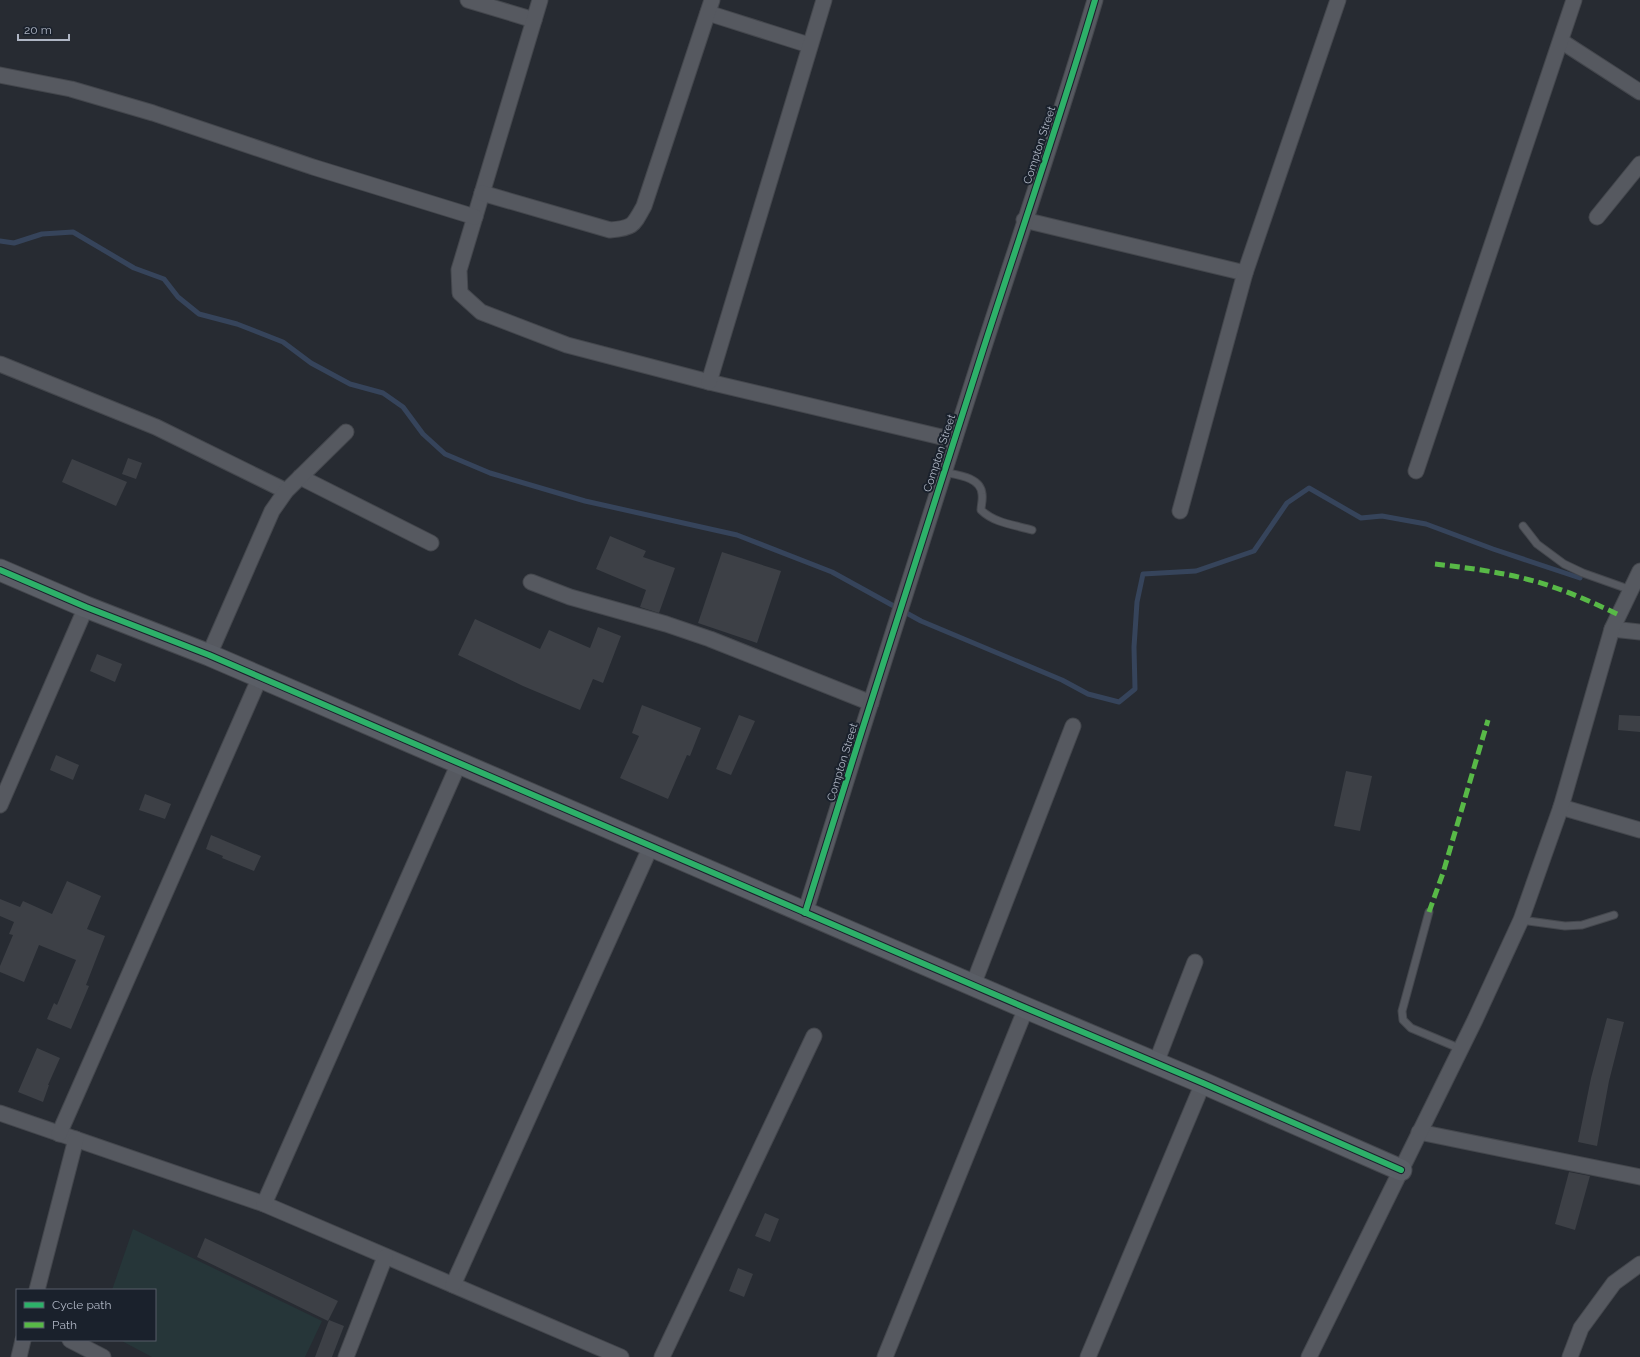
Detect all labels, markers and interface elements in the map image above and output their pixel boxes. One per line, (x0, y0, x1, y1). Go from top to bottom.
scale bar (18, 16, 69, 42)
text: 20 m (24, 23, 52, 37)
street label: Compton Street (1021, 104, 1058, 186)
street label: Compton Street (921, 412, 958, 494)
street label: Compton Street (824, 721, 861, 803)
legend (16, 1289, 156, 1341)
text: Cycle path (52, 1298, 111, 1312)
text: Path (52, 1318, 77, 1332)

